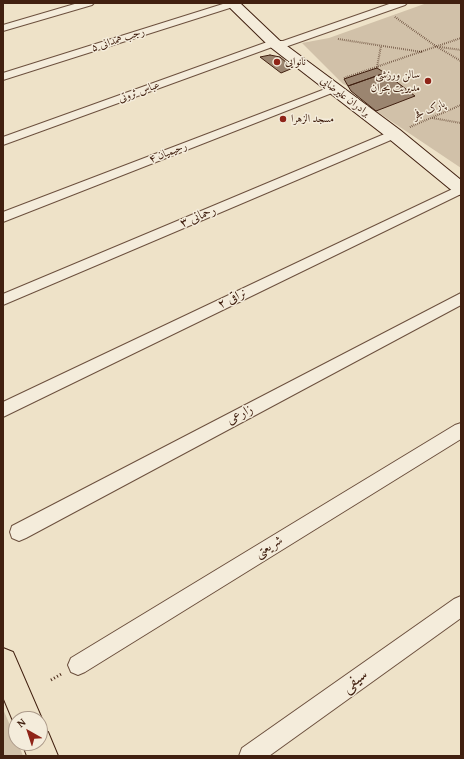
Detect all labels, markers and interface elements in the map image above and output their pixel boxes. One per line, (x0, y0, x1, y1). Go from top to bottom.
street label: رجب همدانی ۵ (90, 25, 146, 55)
place label: نانوایی (285, 55, 306, 69)
marker: نانوایی (272, 57, 282, 67)
place label: سالن ورزشی مدیریت بحران (371, 68, 420, 94)
street label: برادران علیرضایی (318, 74, 372, 120)
marker: سالن ورزشی مدیریت بحران (423, 76, 433, 86)
street label: عباس ثروتی (117, 78, 161, 106)
street label: پارک فجر (411, 97, 447, 123)
place label: مسجد الزهرا (291, 112, 334, 126)
marker: مسجد الزهرا (278, 114, 288, 124)
street label: رحیمیان ۴ (147, 140, 189, 166)
street label: رحمانی ۳ (178, 202, 218, 232)
street label: نراقی ۲ (215, 285, 249, 313)
street label: زارعی (224, 402, 256, 428)
street label: شریعتی (252, 532, 286, 562)
street label: سیفی (338, 665, 372, 697)
north arrow (8, 711, 48, 751)
text: N (13, 714, 29, 731)

